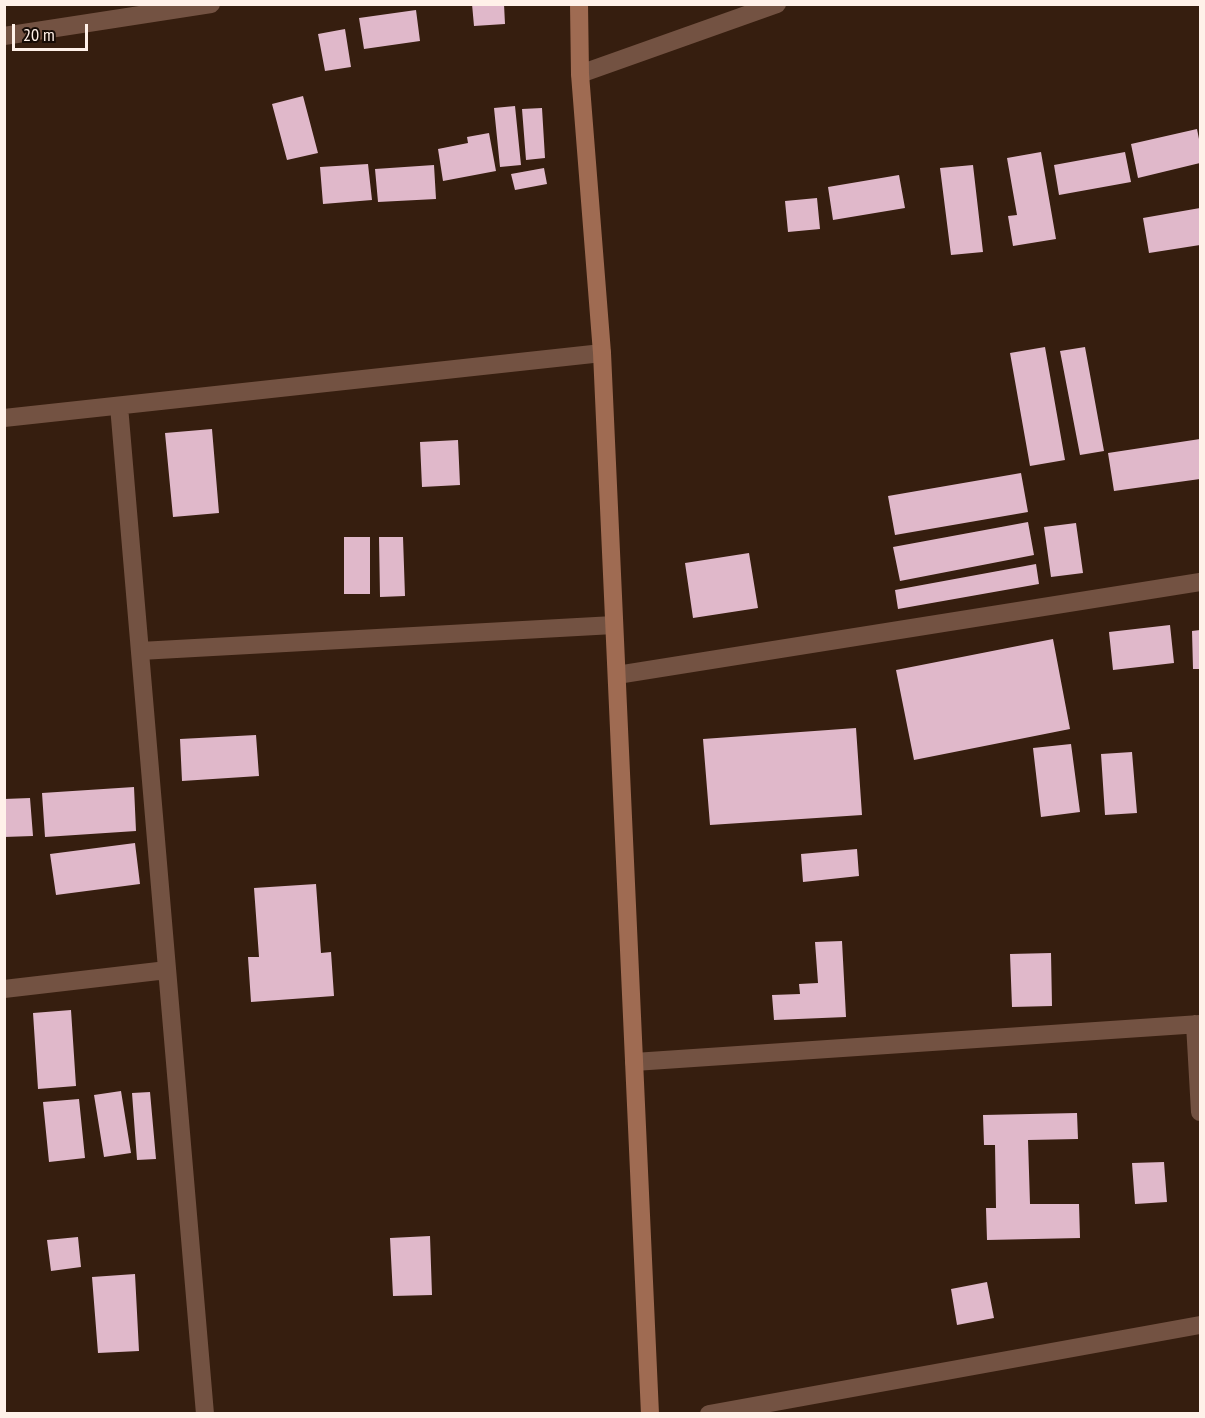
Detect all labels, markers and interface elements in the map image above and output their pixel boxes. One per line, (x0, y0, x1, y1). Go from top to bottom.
scale bar (15, 12, 92, 50)
text: 20 m (23, 23, 55, 46)

